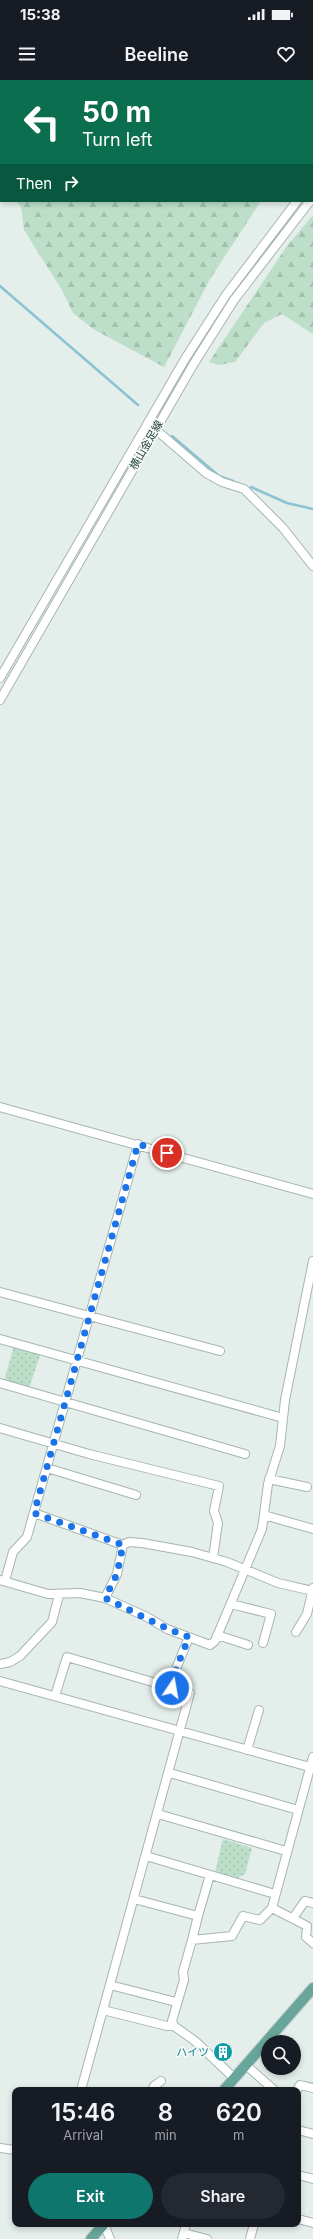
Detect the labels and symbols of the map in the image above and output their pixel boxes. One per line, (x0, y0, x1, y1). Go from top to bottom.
street label: 横山金足線 (126, 418, 166, 472)
pin (150, 1136, 184, 1170)
position arrow (151, 1667, 193, 1709)
building icon: ハイツ (212, 2041, 234, 2063)
place label: ハイツ (176, 2045, 209, 2059)

